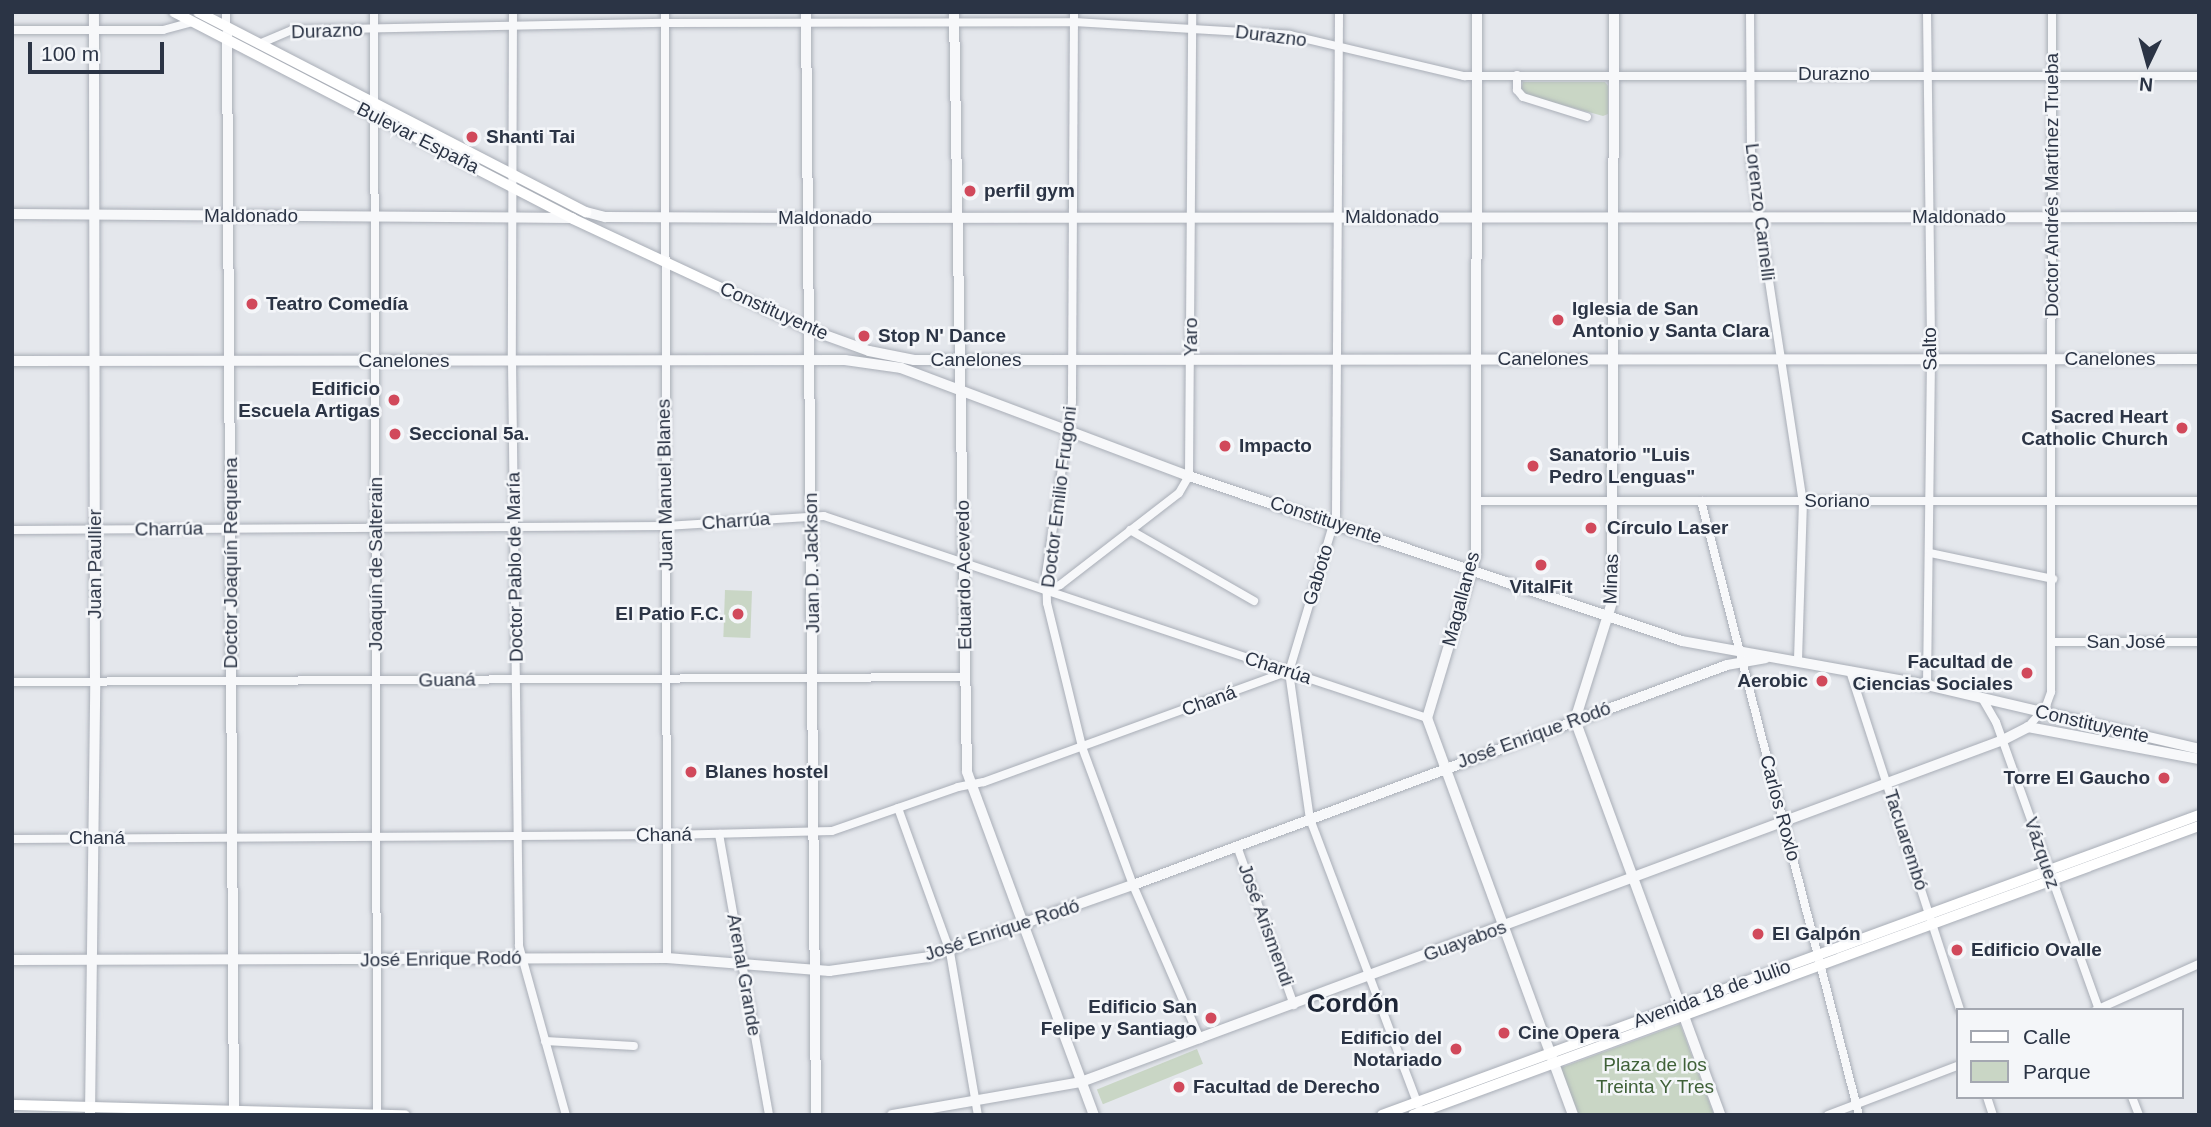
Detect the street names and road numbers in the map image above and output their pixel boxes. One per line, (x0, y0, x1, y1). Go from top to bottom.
street label: Durazno (291, 18, 363, 44)
street label: Durazno (1234, 20, 1308, 52)
street label: Doctor Andrés Martínez Trueba (2041, 52, 2063, 318)
street label: Durazno (1798, 63, 1870, 85)
street label: Bulevar España (353, 97, 483, 179)
street label: Lorenzo Carnelli (1740, 142, 1780, 282)
street label: Maldonado (204, 205, 298, 227)
street label: Maldonado (1345, 206, 1439, 228)
street label: Maldonado (1912, 206, 2006, 228)
street label: Maldonado (778, 207, 872, 229)
street label: Constituyente (716, 277, 832, 345)
street label: Yaro (1180, 318, 1202, 356)
street label: Salto (1918, 327, 1942, 371)
street label: Canelones (1498, 348, 1588, 370)
street label: Canelones (2065, 348, 2155, 370)
street label: Canelones (931, 349, 1021, 371)
street label: Canelones (359, 350, 449, 372)
street label: Juan Manuel Blanes (652, 399, 678, 571)
street label: Doctor Emilio Frugoni (1037, 405, 1081, 589)
street label: Doctor Joaquín Requena (220, 457, 242, 669)
street label: Doctor Pablo de María (502, 472, 528, 662)
street label: Joaquín de Salterain (365, 477, 387, 651)
street label: Soriano (1804, 490, 1870, 512)
street label: Constituyente (1267, 491, 1385, 549)
street label: Juan D. Jackson (799, 493, 825, 633)
street label: Eduardo Acevedo (951, 499, 977, 651)
street label: Charrúa (701, 507, 771, 535)
street label: Juan Paullier (84, 509, 106, 619)
street label: Charrúa (134, 517, 204, 541)
street label: Gaboto (1298, 542, 1338, 608)
street label: Magallanes (1437, 549, 1485, 649)
street label: Minas (1599, 553, 1623, 605)
street label: San José (2086, 631, 2166, 653)
street label: Charrúa (1242, 647, 1314, 689)
street label: Guaná (418, 668, 476, 692)
street label: Chaná (1179, 681, 1239, 721)
street label: José Enrique Rodó (1454, 697, 1614, 773)
street label: Constituyente (2033, 700, 2151, 748)
street label: Carlos Roxlo (1755, 753, 1805, 863)
street label: Tacuarembó (1879, 787, 1933, 893)
street label: Vázquez (2019, 814, 2065, 892)
street label: Chaná (636, 823, 692, 847)
street label: Chaná (69, 827, 125, 849)
street label: José Arismendi (1233, 860, 1299, 990)
street label: José Enrique Rodó (922, 894, 1082, 966)
street label: Arenal Grande (722, 912, 766, 1038)
street label: Guayabos (1420, 915, 1510, 967)
street label: José Enrique Rodó (360, 946, 522, 972)
street label: Avenida 18 de Julio (1630, 955, 1794, 1033)

